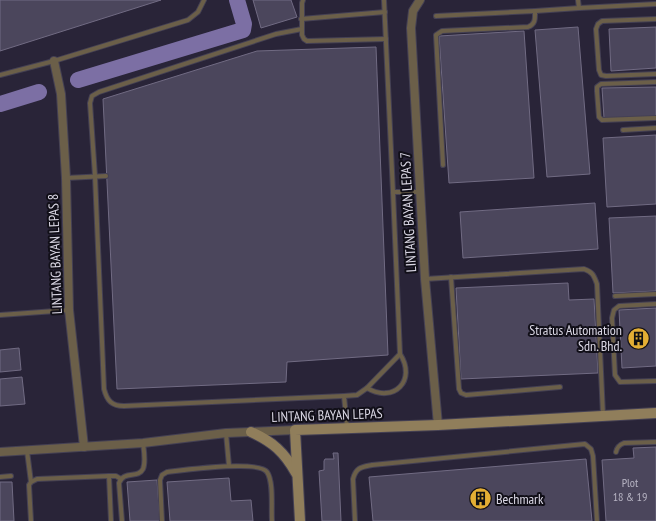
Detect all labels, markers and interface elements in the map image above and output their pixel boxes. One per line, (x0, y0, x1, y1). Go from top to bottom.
street label: LINTANG BAYAN LEPAS 7 (396, 151, 420, 273)
street label: LINTANG BAYAN LEPAS 8 (44, 193, 66, 315)
place label: Stratus Automation Sdn. Bhd. (529, 321, 622, 355)
building icon: Stratus Automation Sdn. Bhd. (625, 325, 651, 351)
street label: LINTANG BAYAN LEPAS (271, 404, 383, 426)
house number: Plot 18 & 19 (613, 475, 647, 504)
building icon: Bechmark (468, 486, 494, 512)
place label: Bechmark (496, 490, 544, 508)

